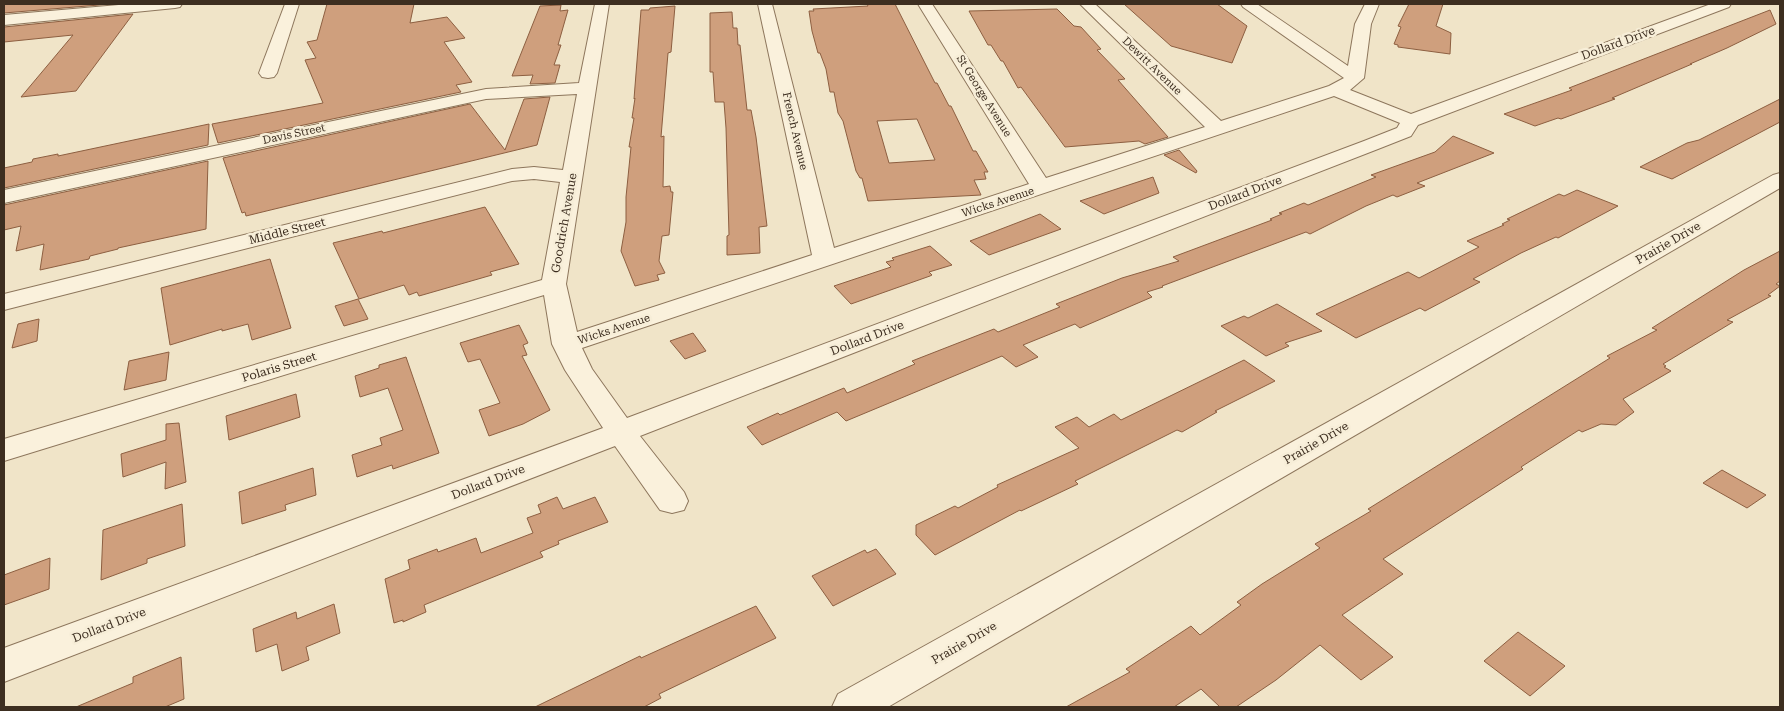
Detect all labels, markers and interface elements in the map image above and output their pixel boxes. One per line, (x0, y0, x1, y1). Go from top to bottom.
street label: Dollard Drive (1579, 23, 1657, 63)
street label: Dewitt Avenue (1120, 34, 1184, 98)
street label: St George Avenue (954, 53, 1014, 139)
street label: French Avenue (780, 91, 810, 171)
street label: Davis Street (262, 121, 326, 147)
street label: Goodrich Avenue (548, 172, 580, 274)
street label: Dollard Drive (1206, 172, 1284, 213)
street label: Wicks Avenue (960, 184, 1036, 220)
street label: Middle Street (247, 215, 327, 247)
street label: Prairie Drive (1633, 219, 1703, 267)
street label: Wicks Avenue (576, 311, 652, 347)
street label: Dollard Drive (828, 317, 906, 358)
street label: Polaris Street (240, 349, 318, 385)
street label: Prairie Drive (1281, 419, 1351, 467)
street label: Dollard Drive (449, 461, 527, 502)
street label: Dollard Drive (70, 604, 148, 645)
street label: Prairie Drive (929, 619, 999, 667)

